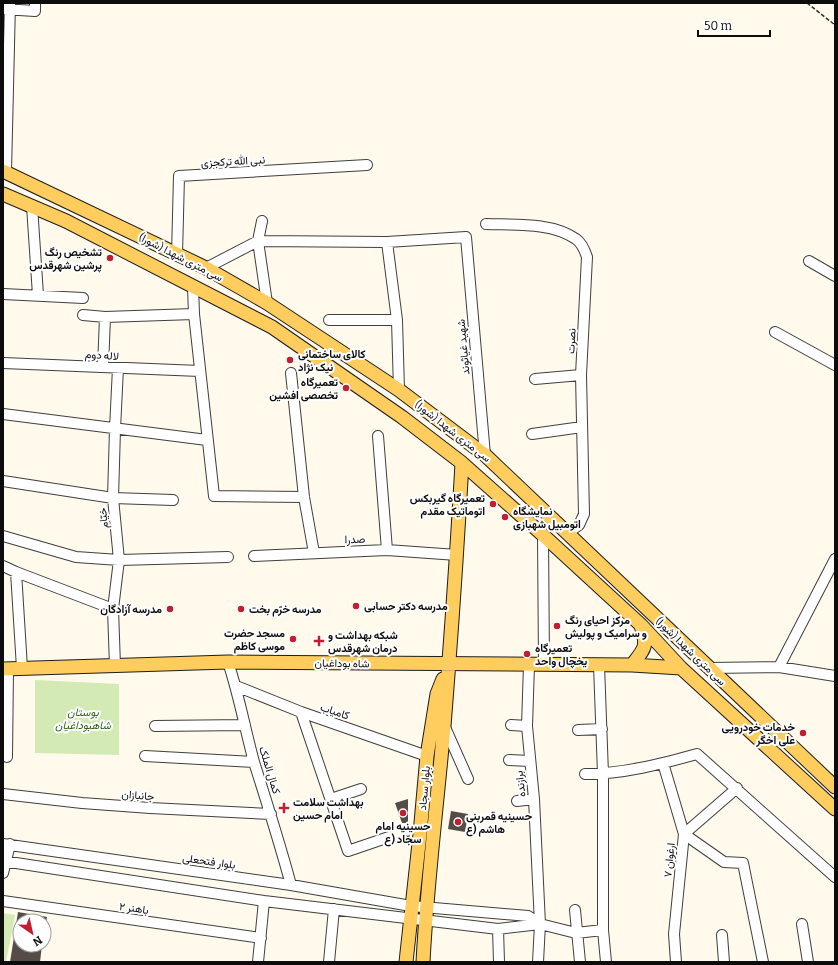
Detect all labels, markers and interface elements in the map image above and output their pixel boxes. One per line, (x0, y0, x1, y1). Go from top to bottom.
scale bar (698, 12, 770, 38)
text: 50 m (704, 19, 733, 33)
street label: نبی الله ترکجزی (201, 153, 266, 170)
street label: سی متری شهدا (شورا) (137, 231, 225, 284)
place label: تشخیص رنگ پرشین شهرقدس (29, 246, 103, 273)
marker: تشخیص رنگ پرشین شهرقدس (105, 253, 115, 263)
street label: شهید غیاثوند (455, 318, 472, 375)
street label: نصرت (564, 328, 579, 354)
street label: لاله دوم (84, 348, 119, 364)
place label: کالای ساختمانی نیک نژاد (298, 348, 366, 374)
marker: کالای ساختمانی نیک نژاد (285, 355, 295, 365)
place label: تعمیرگاه تخصصی افشین (269, 376, 339, 402)
marker: تعمیرگاه تخصصی افشین (341, 383, 351, 393)
street label: سی متری شهدا (شورا) (412, 398, 493, 465)
place label: تعمیرگاه گیربکس اتوماتیک مقدم (410, 492, 486, 519)
marker: تعمیرگاه گیربکس اتوماتیک مقدم (488, 499, 498, 509)
place label: نمایشگاه اتومبیل شهبازی (513, 505, 581, 531)
street label: خیّام (96, 507, 112, 529)
marker: نمایشگاه اتومبیل شهبازی (500, 512, 510, 522)
street label: صدرا (344, 533, 366, 546)
place label: مدرسه دکتر حسابی (364, 600, 448, 613)
marker: مدرسه دکتر حسابی (351, 601, 361, 611)
place label: مدرسه آزادگان (100, 603, 162, 616)
place label: مدرسه خرّم بخت (249, 603, 322, 617)
marker: مدرسه آزادگان (165, 604, 175, 614)
marker: مدرسه خرّم بخت (236, 604, 246, 614)
place label: مرکز احیای رنگ و سرامیک و پولیش (565, 614, 647, 641)
street label: سی متری شهدا (شورا) (653, 614, 729, 688)
marker: مرکز احیای رنگ و سرامیک و پولیش (552, 621, 562, 631)
place label: مسجد حضرت موسی کاظم (224, 627, 285, 654)
place label: شبکه بهداشت و درمان شهرقدس (328, 629, 398, 655)
marker: مسجد حضرت موسی کاظم (288, 634, 298, 644)
marker: شبکه بهداشت و درمان شهرقدس (313, 635, 325, 647)
place label: تعمیرگاه یخچال واحد (535, 642, 588, 669)
marker: تعمیرگاه یخچال واحد (522, 649, 532, 659)
street label: شاه بوداغیان (314, 657, 370, 670)
street label: کامیاب (318, 700, 351, 723)
park label: بوستان شاهبوداغیان (55, 706, 111, 732)
place label: خدمات خودرویی علی اخگر (722, 721, 796, 747)
marker: خدمات خودرویی علی اخگر (798, 728, 808, 738)
street label: کمال الملک (256, 745, 283, 796)
street label: بلوار سجاد (416, 765, 433, 811)
street label: برازنده (512, 770, 529, 798)
street label: جانبازان (121, 788, 155, 803)
place label: بهداشت سلامت امام حسین (293, 796, 364, 823)
marker: بهداشت سلامت امام حسین (278, 802, 290, 814)
marker: حسینیه امام سجّاد (ع (398, 808, 408, 818)
place label: حسینیه قمربنی هاشم (ع (466, 810, 533, 837)
marker: حسینیه قمربنی هاشم (ع (453, 817, 463, 827)
place label: حسینیه امام سجّاد (ع (376, 820, 431, 847)
street label: ارغوان ۷ (661, 842, 678, 878)
street label: بلوار فتحعلی (182, 851, 236, 872)
street label: باهنر ۲ (118, 900, 150, 917)
north arrow (12, 913, 52, 953)
text: N (30, 933, 44, 949)

